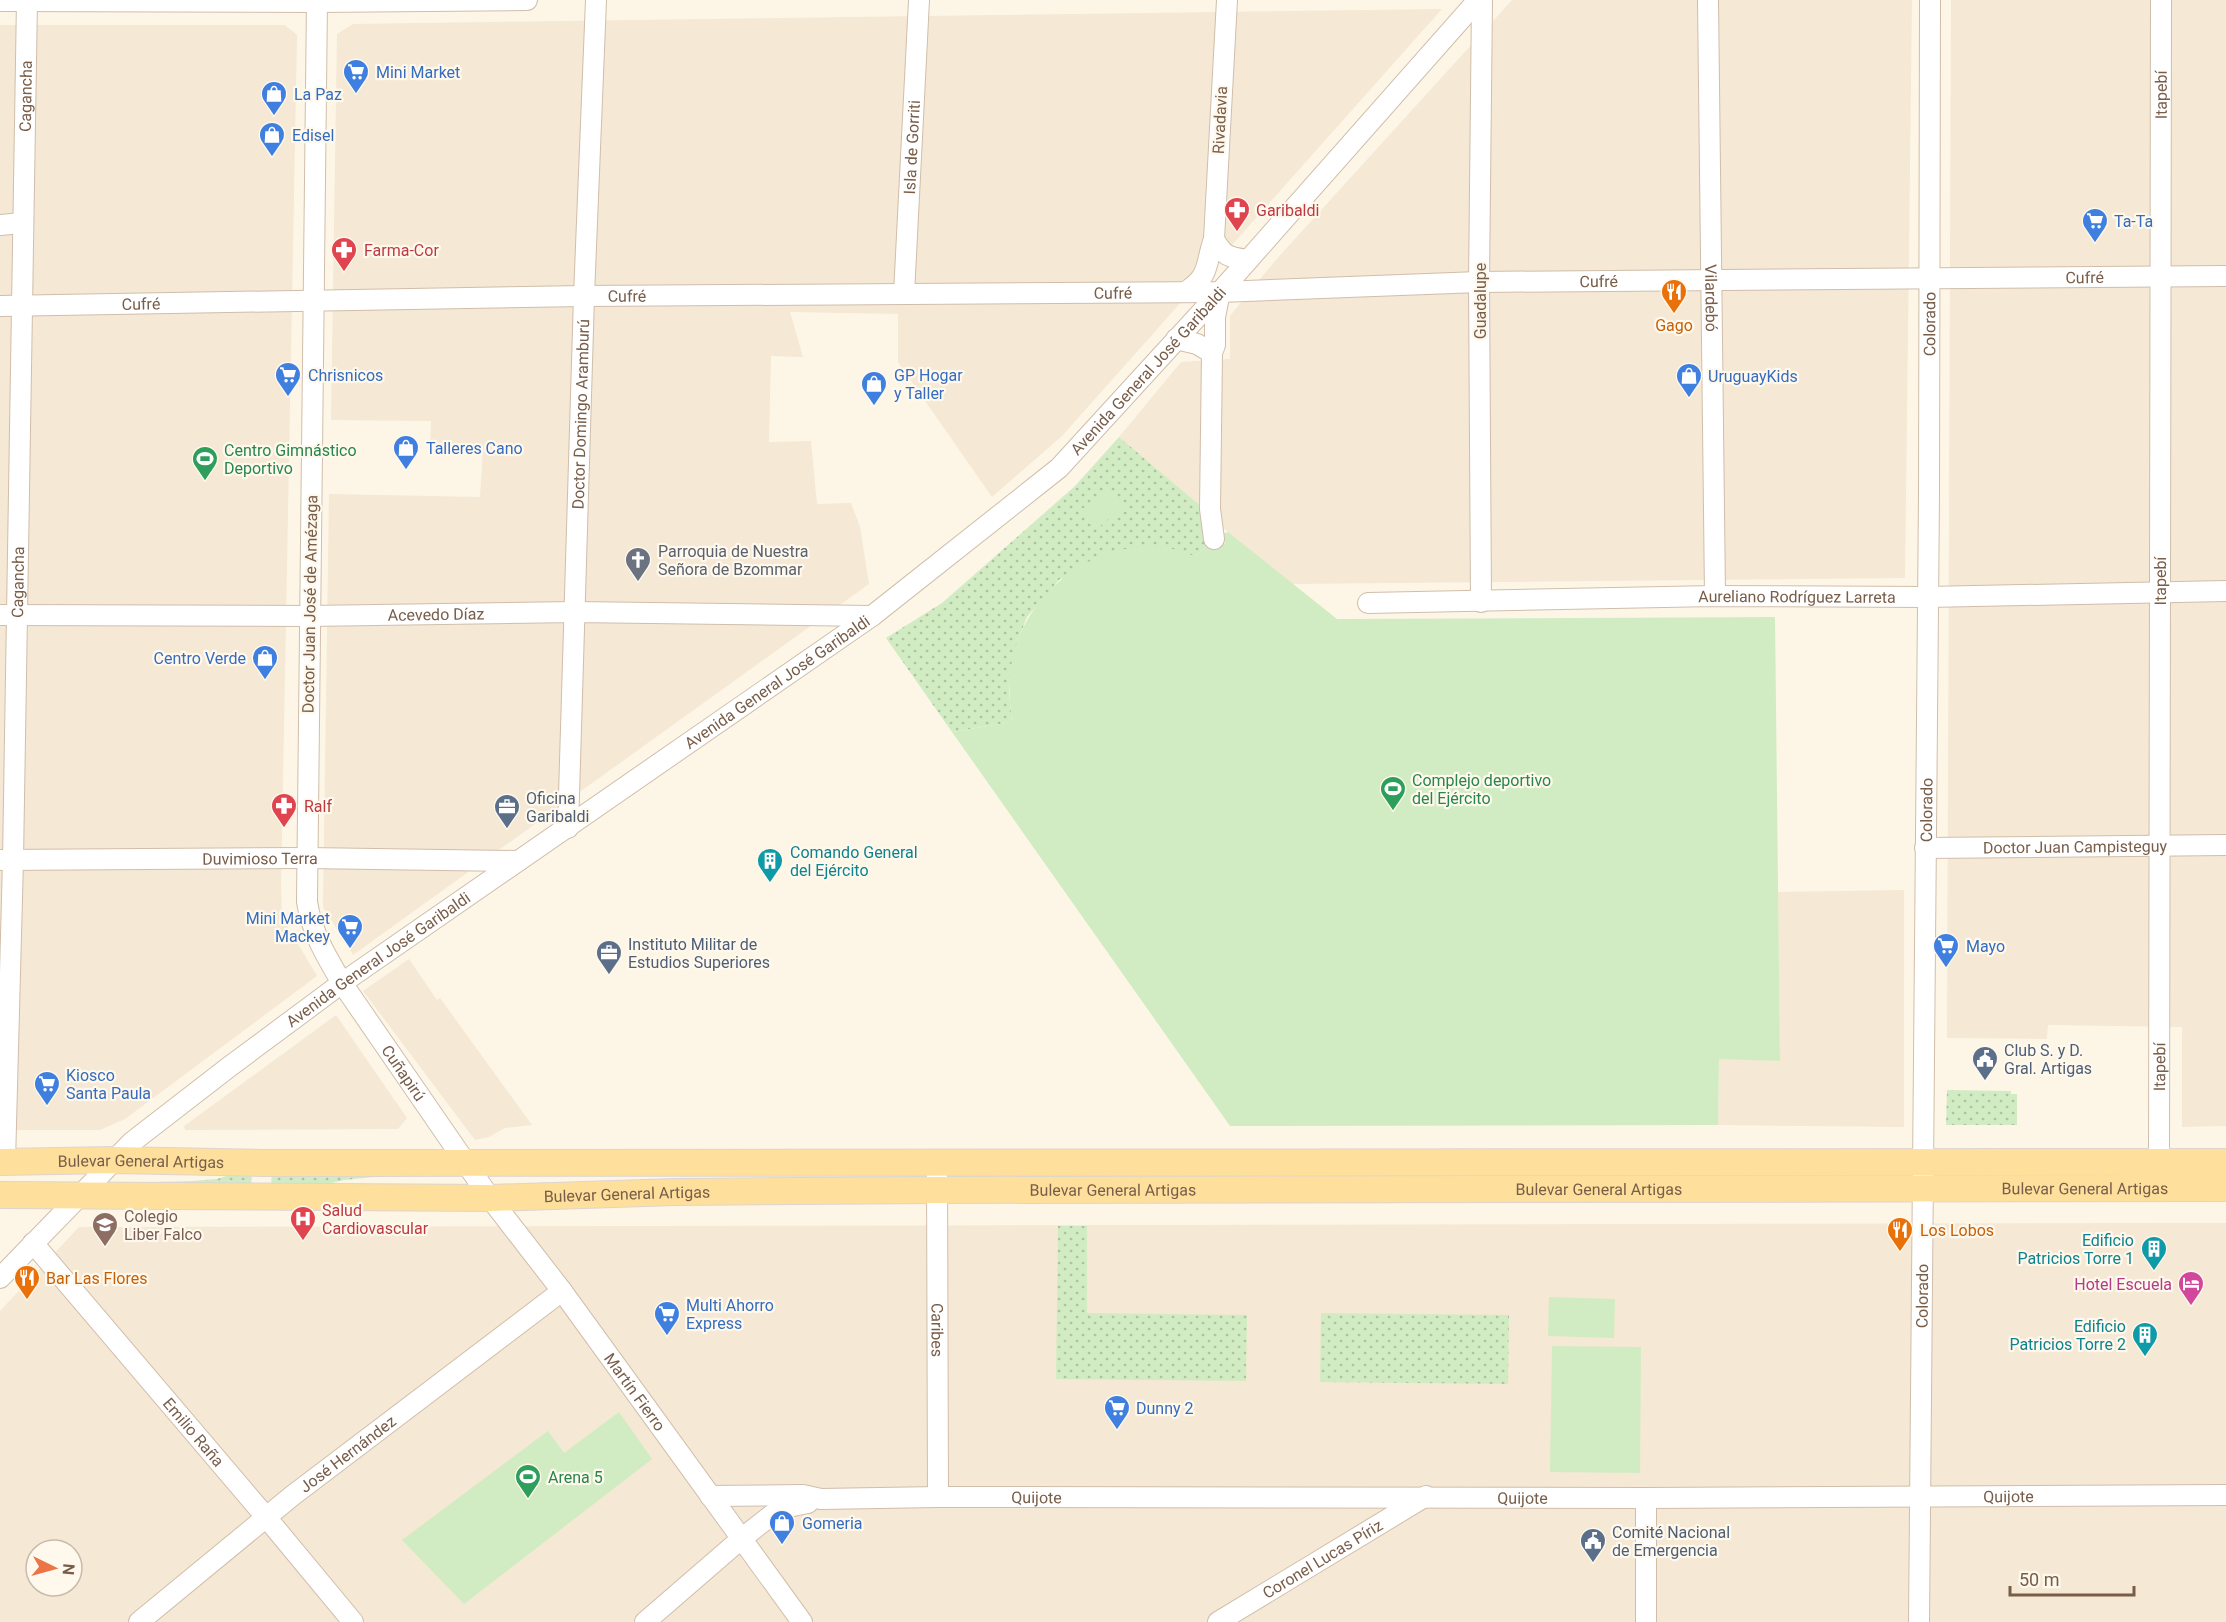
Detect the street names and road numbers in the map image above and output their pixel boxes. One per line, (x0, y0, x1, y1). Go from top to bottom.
street label: Cagancha (15, 60, 36, 132)
street label: Itapebí (2151, 70, 2170, 119)
street label: Rivadavia (1209, 86, 1231, 154)
street label: Isla de Gorriti (900, 99, 923, 195)
street label: Guadalupe (1471, 263, 1490, 339)
street label: Vilardebó (1702, 264, 1721, 332)
street label: Cufré (2065, 267, 2104, 287)
street label: Cufré (1579, 271, 1618, 291)
street label: Avenida General José Garibaldi (1066, 283, 1230, 459)
street label: Cufré (1094, 283, 1132, 302)
street label: Cufré (608, 286, 646, 305)
street label: Colorado (1920, 292, 1939, 356)
street label: Cufré (122, 294, 160, 313)
street label: Doctor Domingo Aramburú (568, 319, 593, 510)
street label: Doctor Juan José de Amézaga (299, 495, 321, 713)
street label: Cagancha (7, 546, 28, 618)
street label: Itapebí (2150, 556, 2170, 605)
street label: Aureliano Rodríguez Larreta (1698, 586, 1896, 606)
street label: Acevedo Díaz (388, 604, 484, 624)
street label: Avenida General José Garibaldi (681, 611, 873, 753)
street label: Colorado (1916, 778, 1936, 842)
street label: Doctor Juan Campisteguy (1983, 836, 2168, 857)
street label: Duvimioso Terra (202, 848, 318, 868)
street label: Avenida General José Garibaldi (282, 888, 474, 1031)
street label: Cuñapirú (378, 1041, 430, 1105)
street label: Itapebí (2150, 1042, 2169, 1091)
street label: Bulevar General Artigas (58, 1150, 224, 1172)
street label: Bulevar General Artigas (1516, 1179, 1682, 1199)
street label: Bulevar General Artigas (2002, 1179, 2168, 1198)
street label: Bulevar General Artigas (1030, 1180, 1196, 1199)
street label: Bulevar General Artigas (543, 1182, 710, 1206)
street label: Colorado (1912, 1264, 1932, 1328)
street label: Caribes (928, 1303, 947, 1357)
street label: Martín Fierro (601, 1349, 670, 1434)
street label: Emilio Raña (159, 1394, 228, 1470)
street label: José Hernández (296, 1411, 400, 1496)
street label: Quijote (1983, 1486, 2034, 1506)
street label: Quijote (1011, 1488, 1062, 1507)
street label: Quijote (1497, 1488, 1548, 1507)
street label: Coronel Lucas Píriz (1259, 1515, 1386, 1602)

